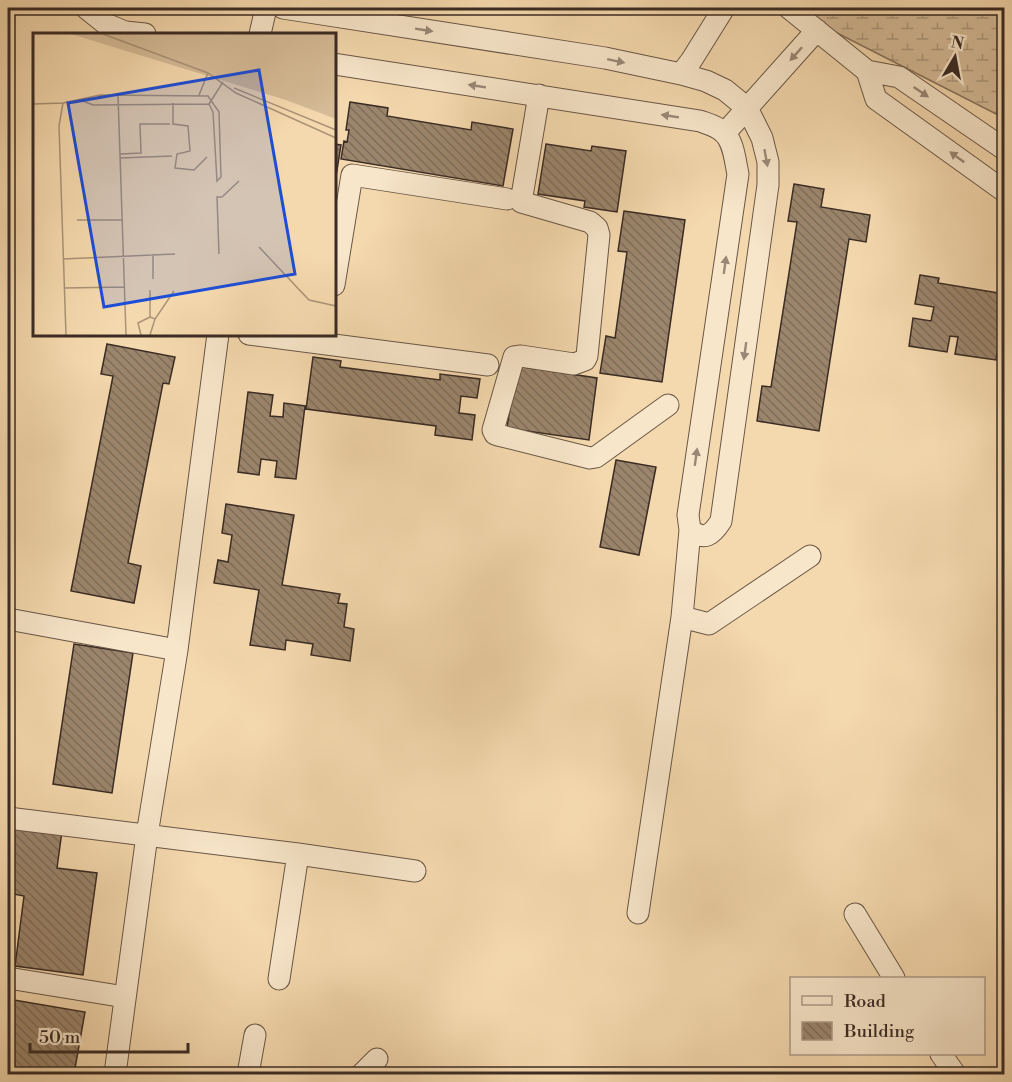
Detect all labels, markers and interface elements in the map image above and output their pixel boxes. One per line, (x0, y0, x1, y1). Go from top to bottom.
one-way arrow (414, 25, 433, 34)
north arrow (925, 27, 985, 87)
text: N (949, 32, 966, 54)
inset map (33, 33, 336, 336)
one-way arrow (789, 47, 803, 61)
one-way arrow (607, 57, 626, 66)
one-way arrow (467, 81, 486, 90)
one-way arrow (913, 86, 929, 97)
one-way arrow (660, 111, 679, 120)
one-way arrow (762, 149, 771, 168)
one-way arrow (949, 151, 965, 163)
one-way arrow (720, 255, 729, 274)
one-way arrow (740, 342, 749, 361)
one-way arrow (692, 448, 701, 467)
legend (790, 977, 985, 1055)
text: Road (844, 990, 887, 1013)
scale bar (30, 1016, 188, 1054)
text: Building (843, 1020, 915, 1043)
text: 50 m (39, 1026, 81, 1049)

